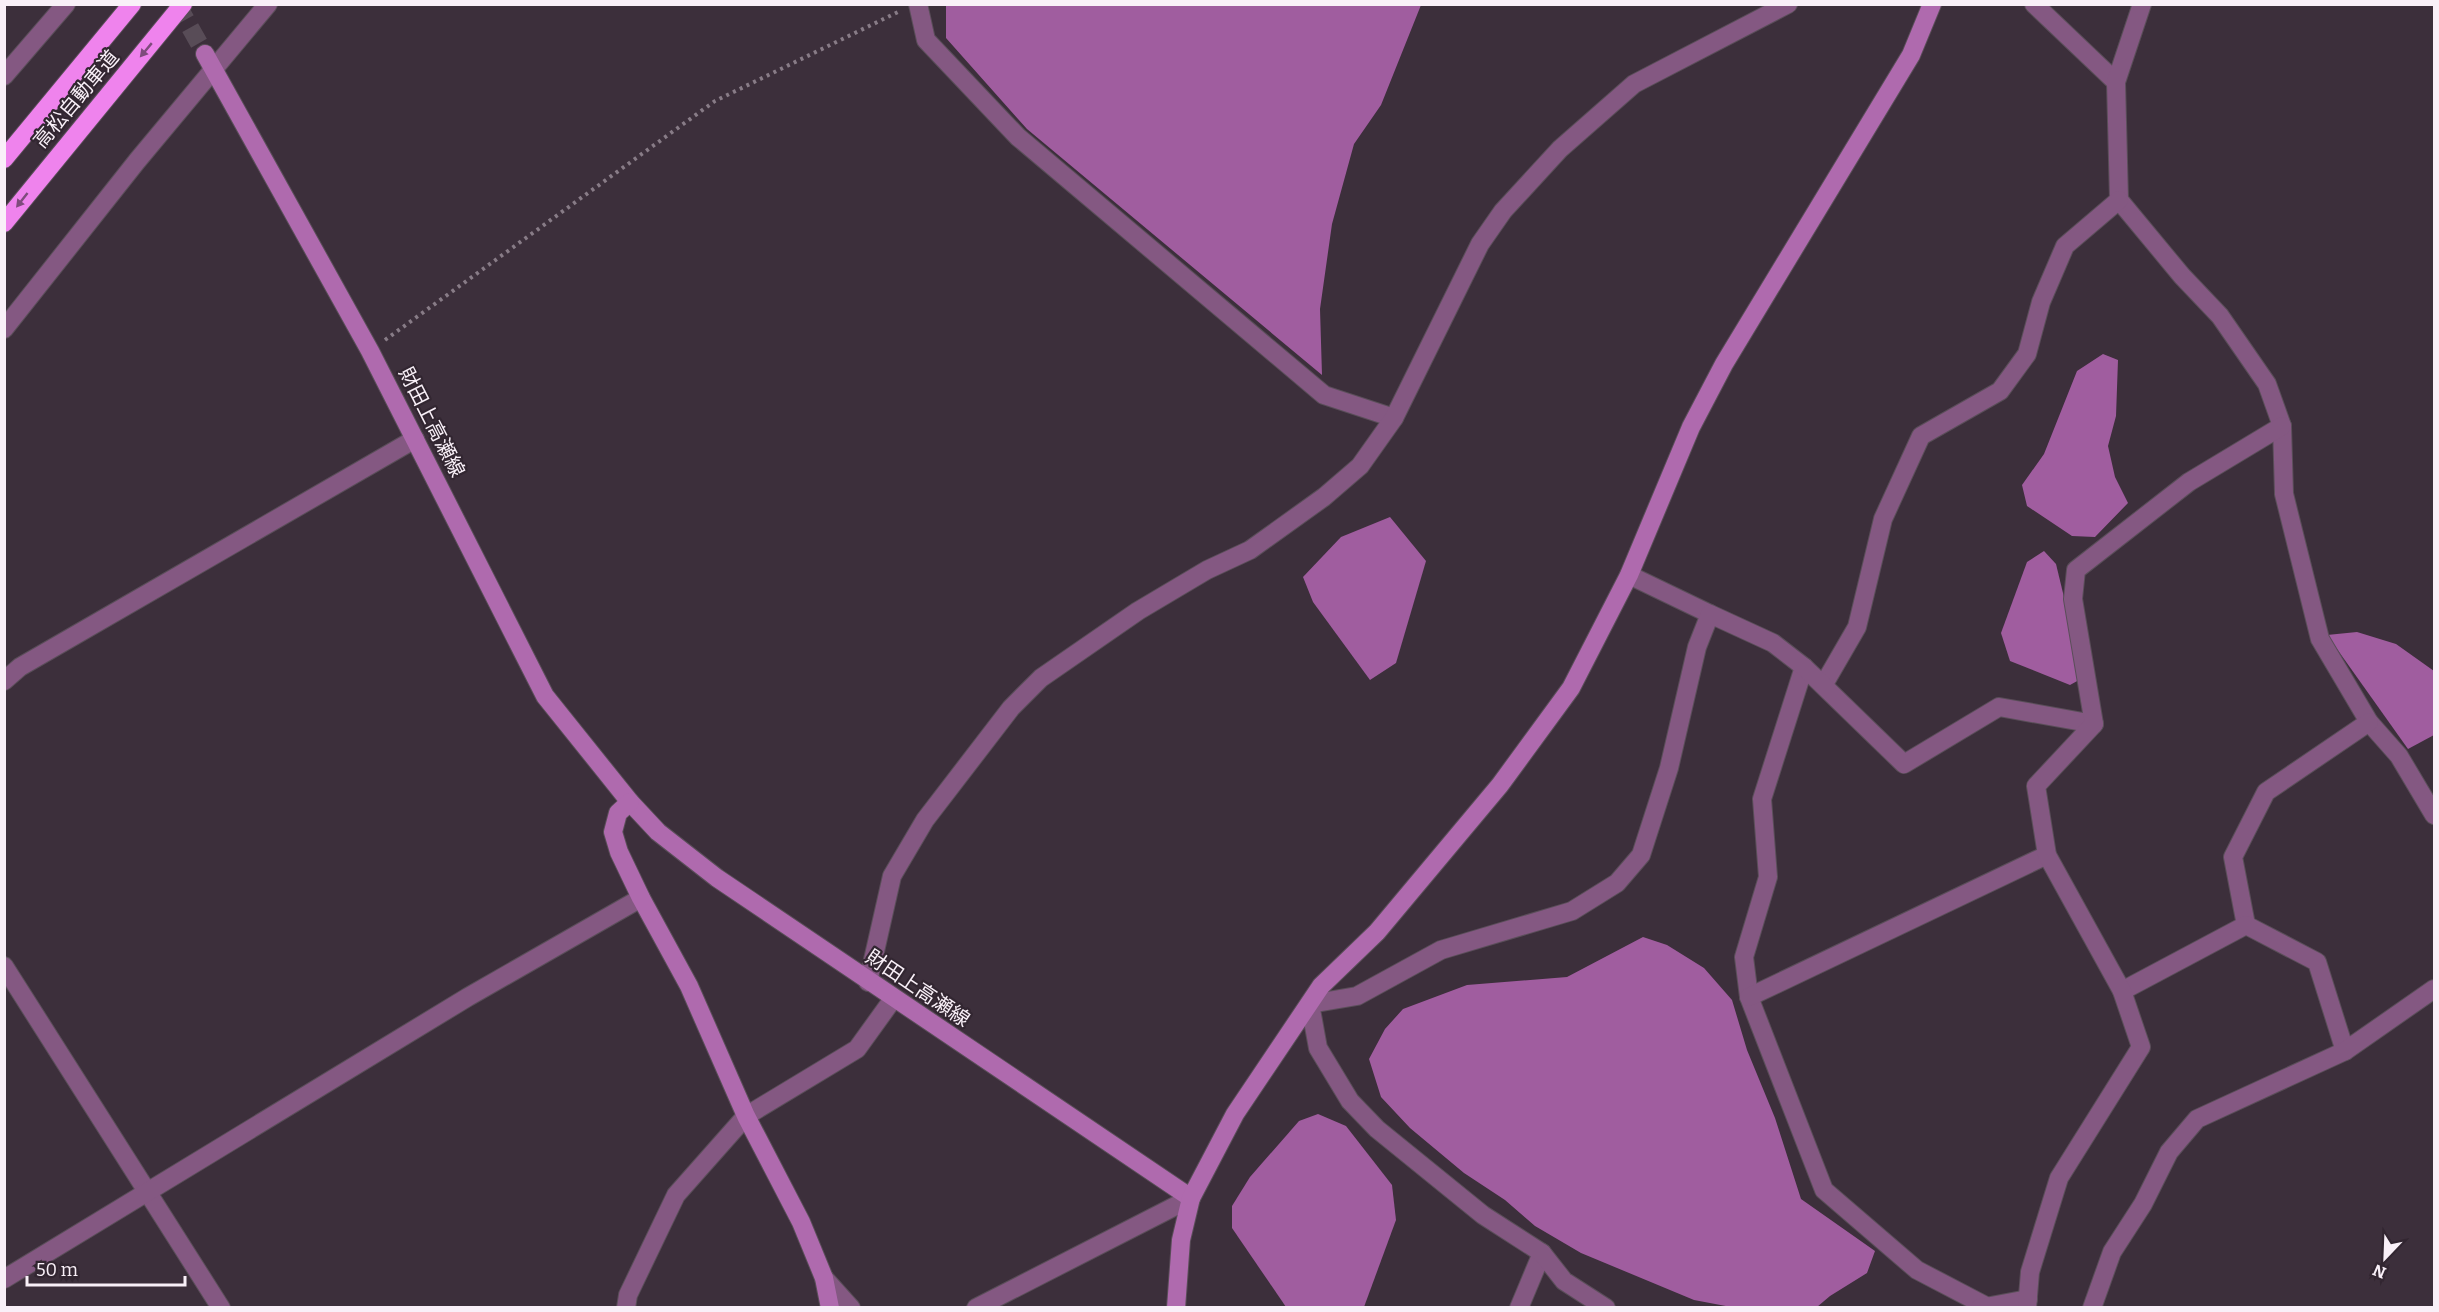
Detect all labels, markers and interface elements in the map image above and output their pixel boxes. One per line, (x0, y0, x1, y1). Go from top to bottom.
one-way arrow (140, 42, 153, 58)
street label: 高松自動車道 (28, 45, 124, 153)
one-way arrow (17, 193, 29, 208)
street label: 財田上高瀬線 (394, 363, 470, 481)
street label: 財田上高瀬線 (862, 944, 974, 1032)
north arrow (2355, 1228, 2415, 1288)
scale bar (27, 1249, 184, 1287)
text: 50 m (36, 1259, 78, 1281)
text: N (2370, 1260, 2389, 1283)

